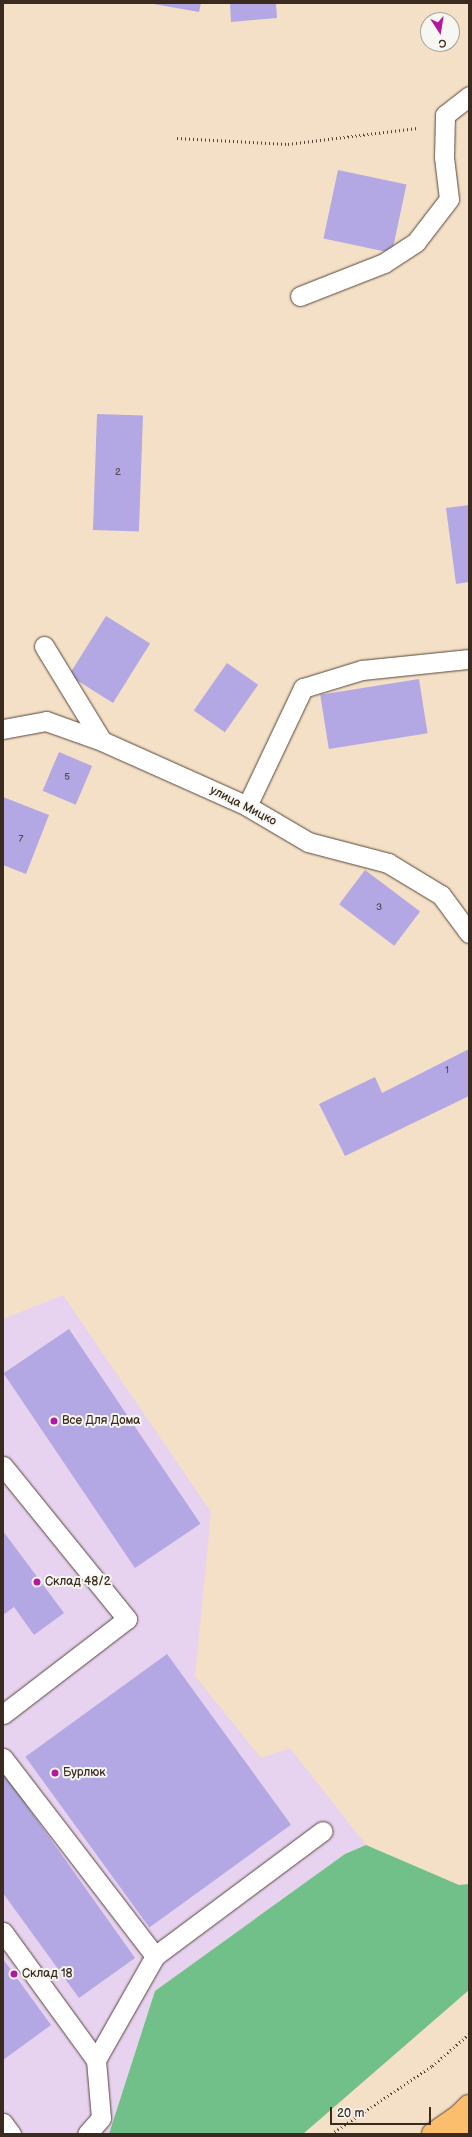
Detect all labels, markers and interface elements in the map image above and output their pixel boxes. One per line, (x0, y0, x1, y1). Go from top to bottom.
north arrow (420, 12, 460, 52)
text: С (437, 36, 447, 50)
house number: 2 (115, 467, 121, 479)
house number: 5 (64, 772, 70, 784)
street label: улица Мицко (207, 783, 279, 829)
house number: 7 (19, 834, 23, 846)
house number: 3 (376, 902, 382, 914)
house number: 1 (445, 1065, 449, 1077)
place label: Все Для Дома (62, 1414, 140, 1428)
marker: Все Для Дома (49, 1416, 59, 1426)
place label: Склад 48/2 (45, 1575, 111, 1589)
marker: Склад 48/2 (32, 1577, 42, 1587)
place label: Бурлюк (63, 1766, 106, 1780)
marker: Бурлюк (50, 1768, 60, 1778)
place label: Склад 18 (22, 1967, 73, 1981)
marker: Склад 18 (9, 1969, 19, 1979)
scale bar (332, 2099, 433, 2125)
text: 20 m (337, 2106, 364, 2121)

